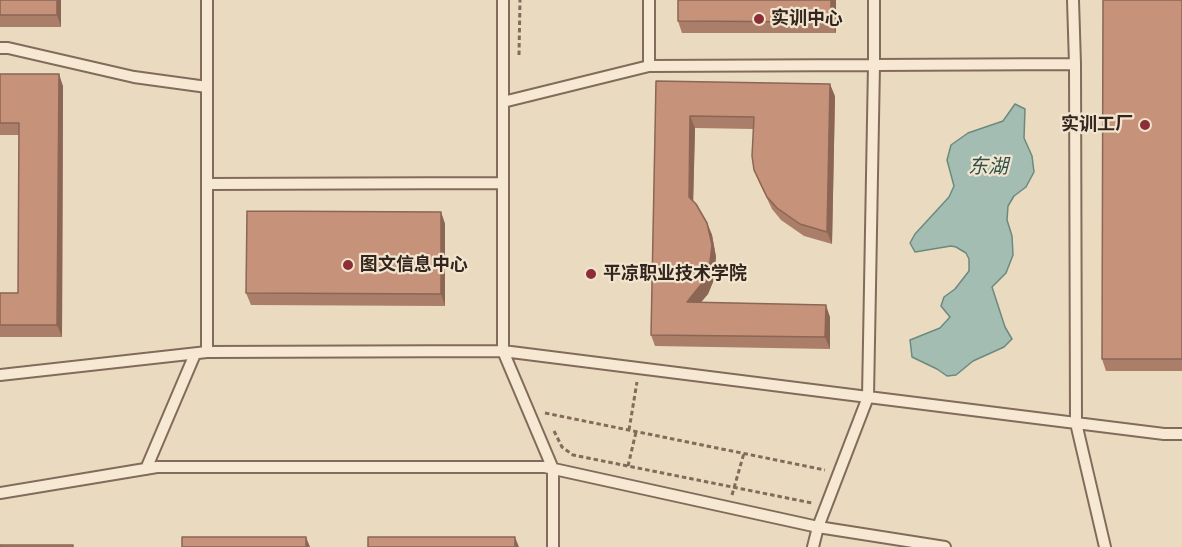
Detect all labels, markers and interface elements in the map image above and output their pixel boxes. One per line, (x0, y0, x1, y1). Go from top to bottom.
place label: 实训中心 (771, 8, 843, 30)
marker: 实训中心 (752, 12, 766, 26)
place label: 实训工厂 (1061, 114, 1133, 136)
marker: 实训工厂 (1138, 118, 1152, 132)
water label: 东湖 (968, 155, 1008, 179)
place label: 图文信息中心 (360, 254, 468, 276)
marker: 图文信息中心 (341, 258, 355, 272)
place label: 平凉职业技术学院 (603, 263, 747, 285)
marker: 平凉职业技术学院 (584, 267, 598, 281)

